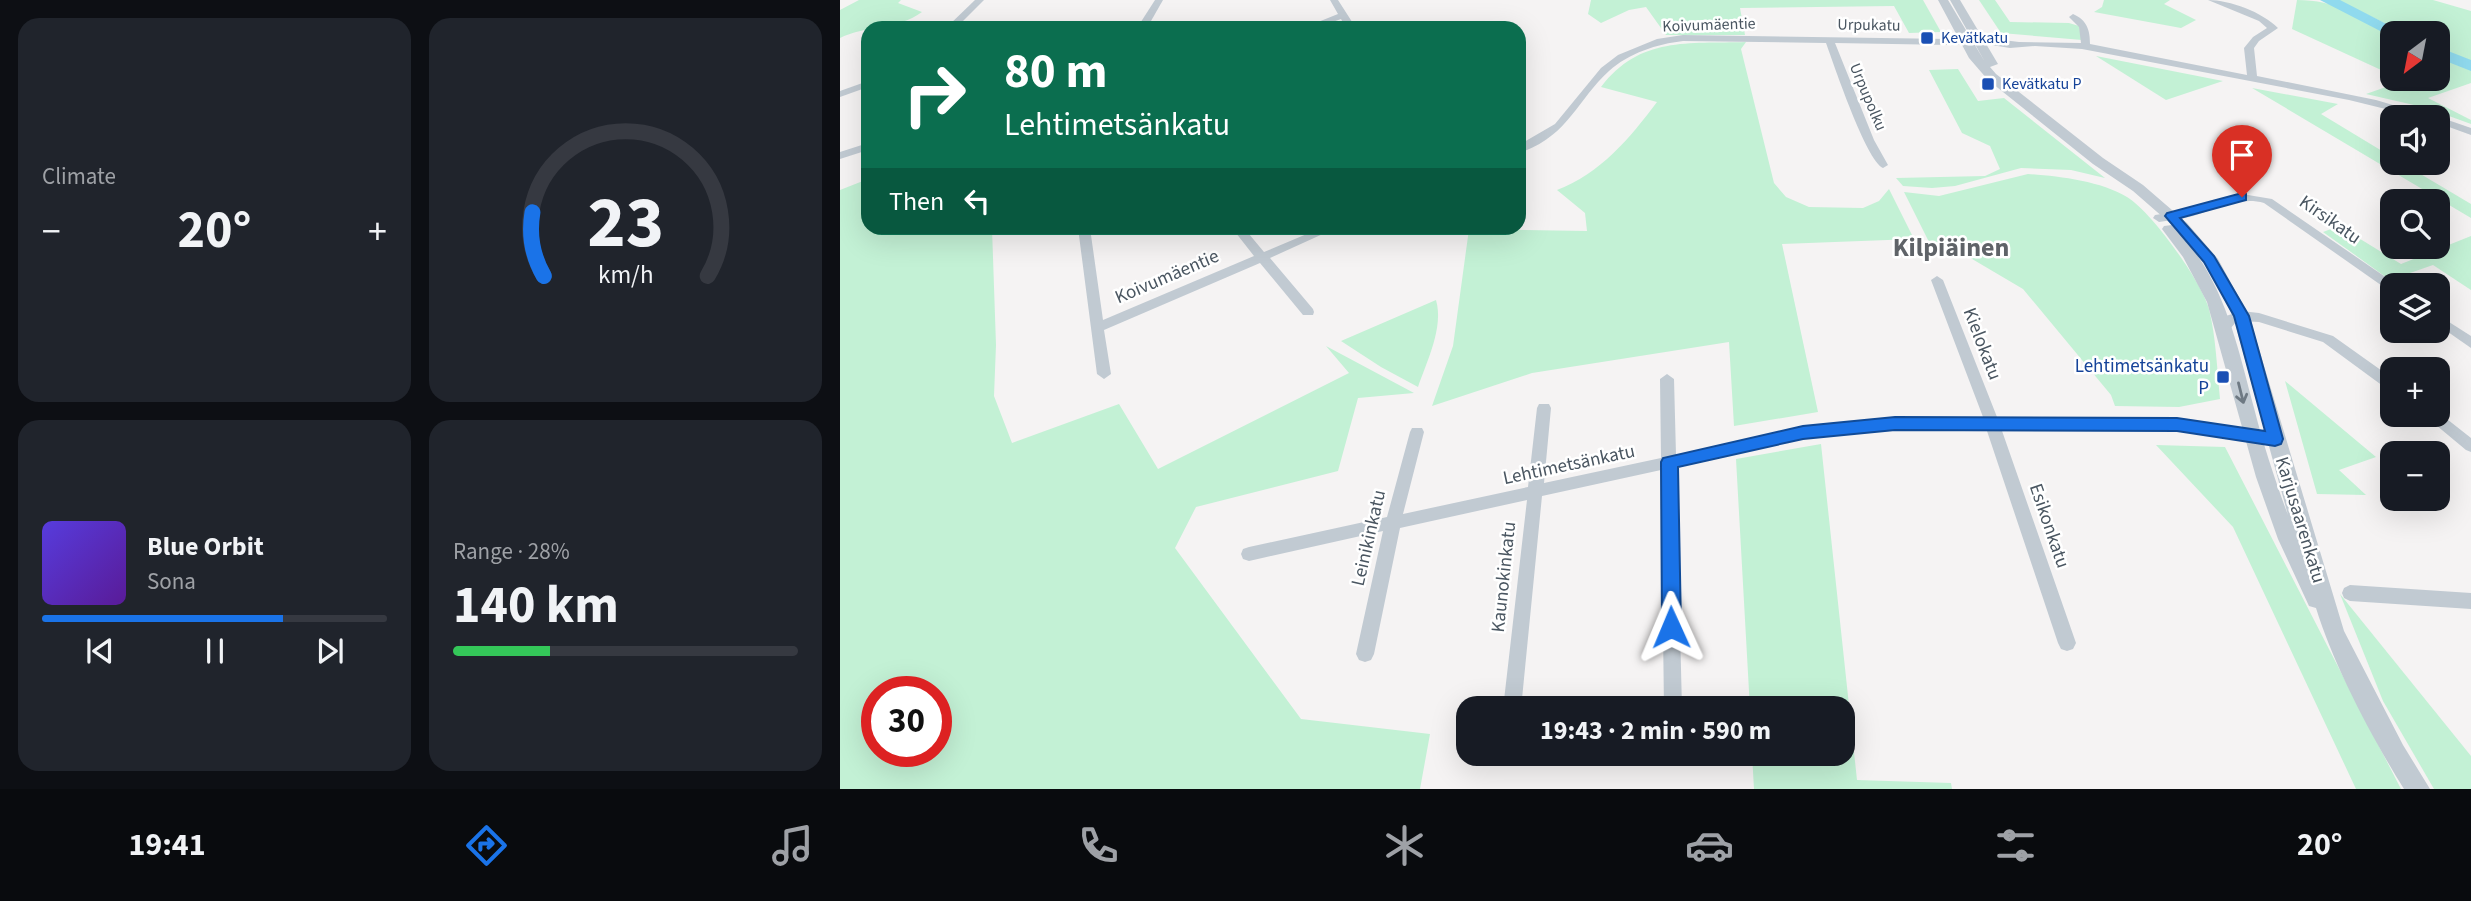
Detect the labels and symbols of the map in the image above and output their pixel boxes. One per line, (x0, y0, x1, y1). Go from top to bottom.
street label: Koivumäentie (1662, 12, 1756, 38)
street label: Urpukatu (1837, 13, 1901, 37)
north arrow (2380, 21, 2450, 91)
place label: Kevätkatu (1941, 27, 2008, 49)
marker: Kevätkatu (1919, 30, 1935, 46)
street label: Urpupolku (1844, 60, 1892, 134)
place label: Kevätkatu P (2002, 73, 2082, 95)
marker: Kevätkatu P (1980, 76, 1996, 92)
pin (2212, 125, 2272, 197)
street label: Kirsikatu (2294, 189, 2366, 251)
district label: Kilpiäinen (1893, 229, 2009, 266)
street label: Koivumäentie (1111, 243, 1223, 311)
street label: Kielokatu (1956, 304, 2008, 384)
place label: Lehtimetsänkatu P (2075, 353, 2209, 402)
marker: Lehtimetsänkatu P (2215, 369, 2231, 385)
one-way arrow (2235, 381, 2248, 403)
street label: Lehtimetsänkatu (1501, 438, 1637, 492)
street label: Karjusaarenkatu (2268, 453, 2332, 587)
street label: Esikonkatu (2022, 480, 2076, 572)
street label: Leinikinkatu (1345, 487, 1393, 589)
street label: Kaunokinkatu (1485, 520, 1523, 634)
position arrow (1634, 590, 1708, 664)
speed limit sign: 30 (861, 676, 952, 767)

